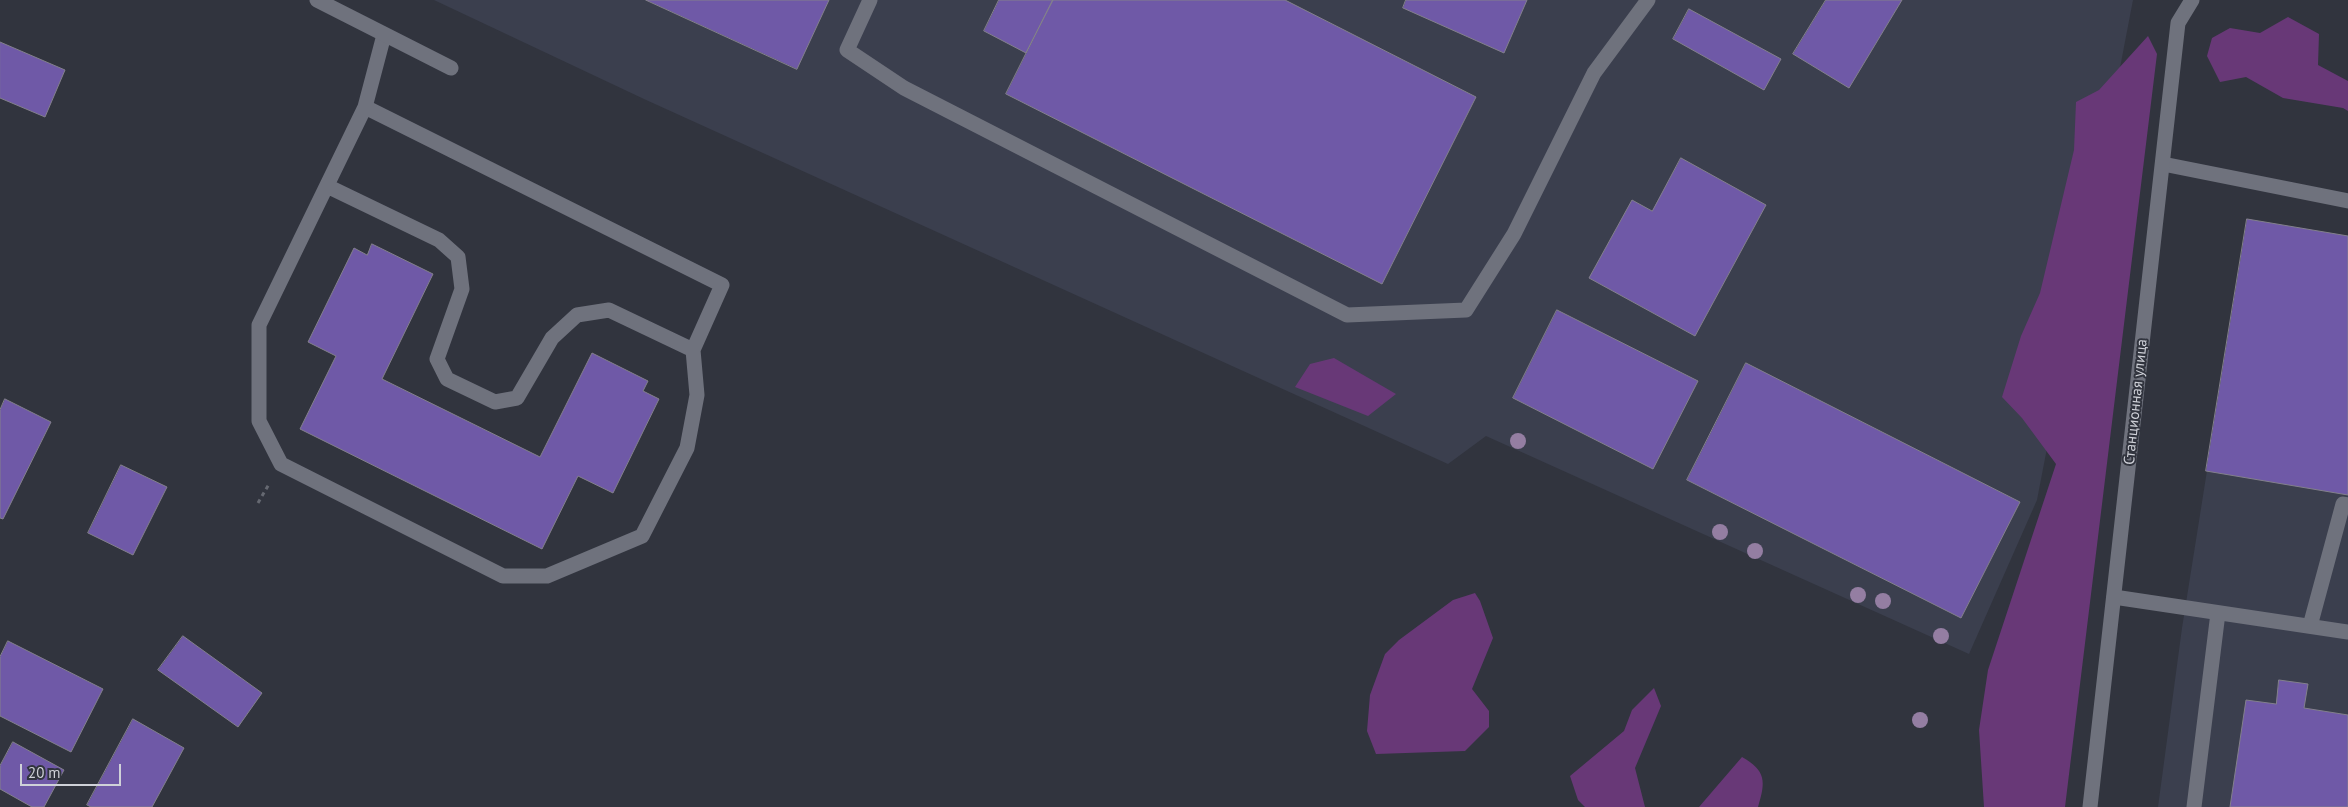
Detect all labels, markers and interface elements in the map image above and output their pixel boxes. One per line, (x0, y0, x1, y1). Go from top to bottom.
street label: Станционная улица (2120, 338, 2152, 466)
scale bar (22, 754, 124, 786)
text: 20 m (28, 763, 61, 782)

